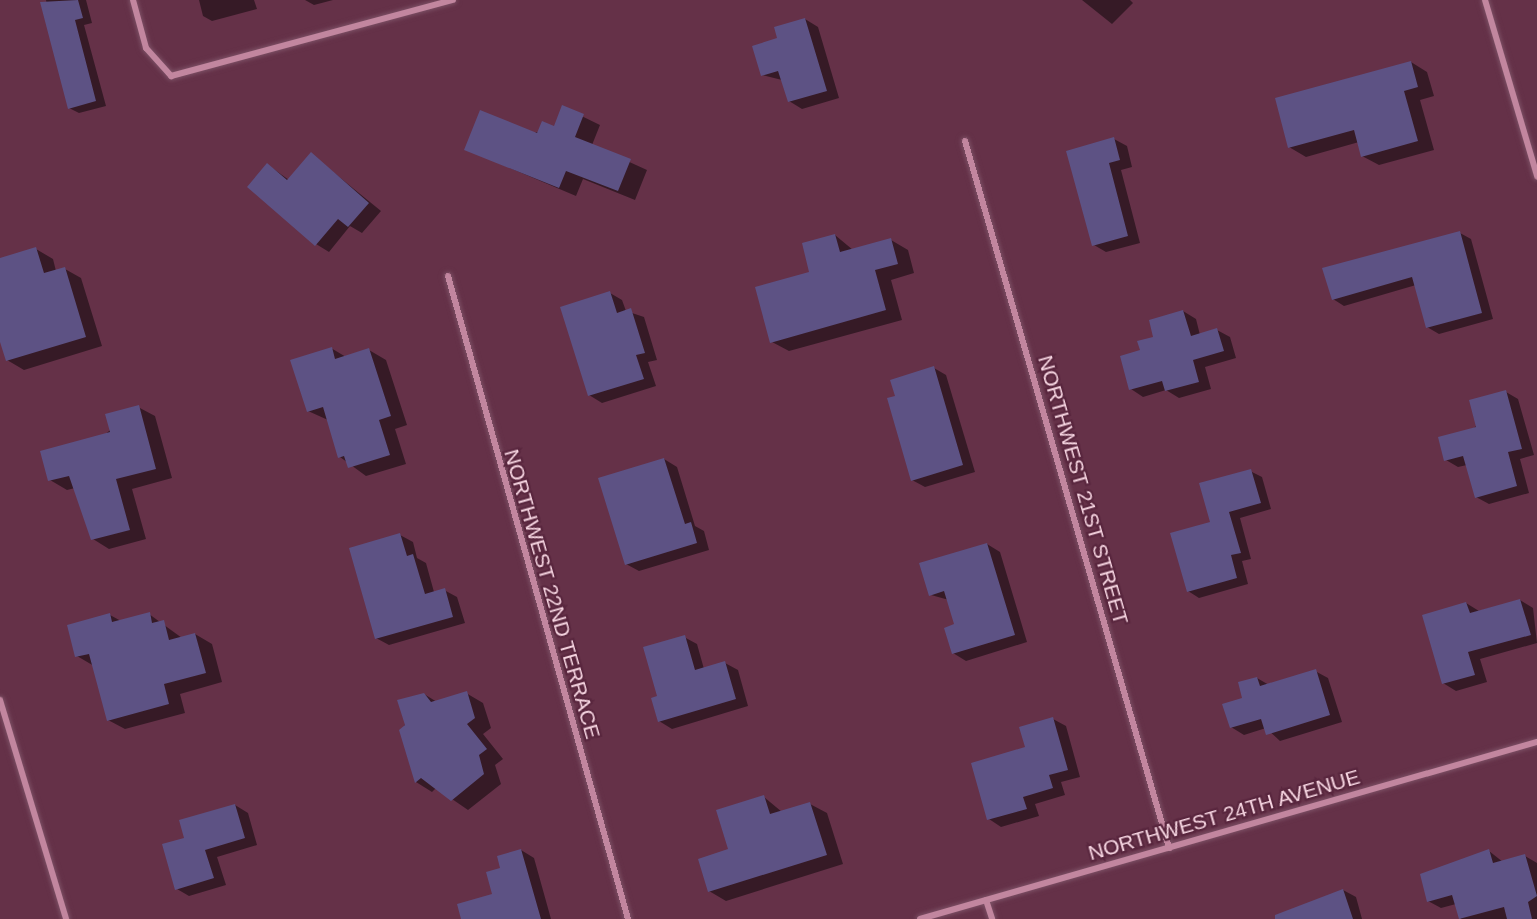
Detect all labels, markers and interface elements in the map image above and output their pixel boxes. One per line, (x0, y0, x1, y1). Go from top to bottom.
street label: NORTHWEST 21ST STREET (1032, 352, 1134, 628)
street label: NORTHWEST 22ND TERRACE (498, 446, 606, 742)
street label: NORTHWEST 24TH AVENUE (1085, 764, 1363, 866)

